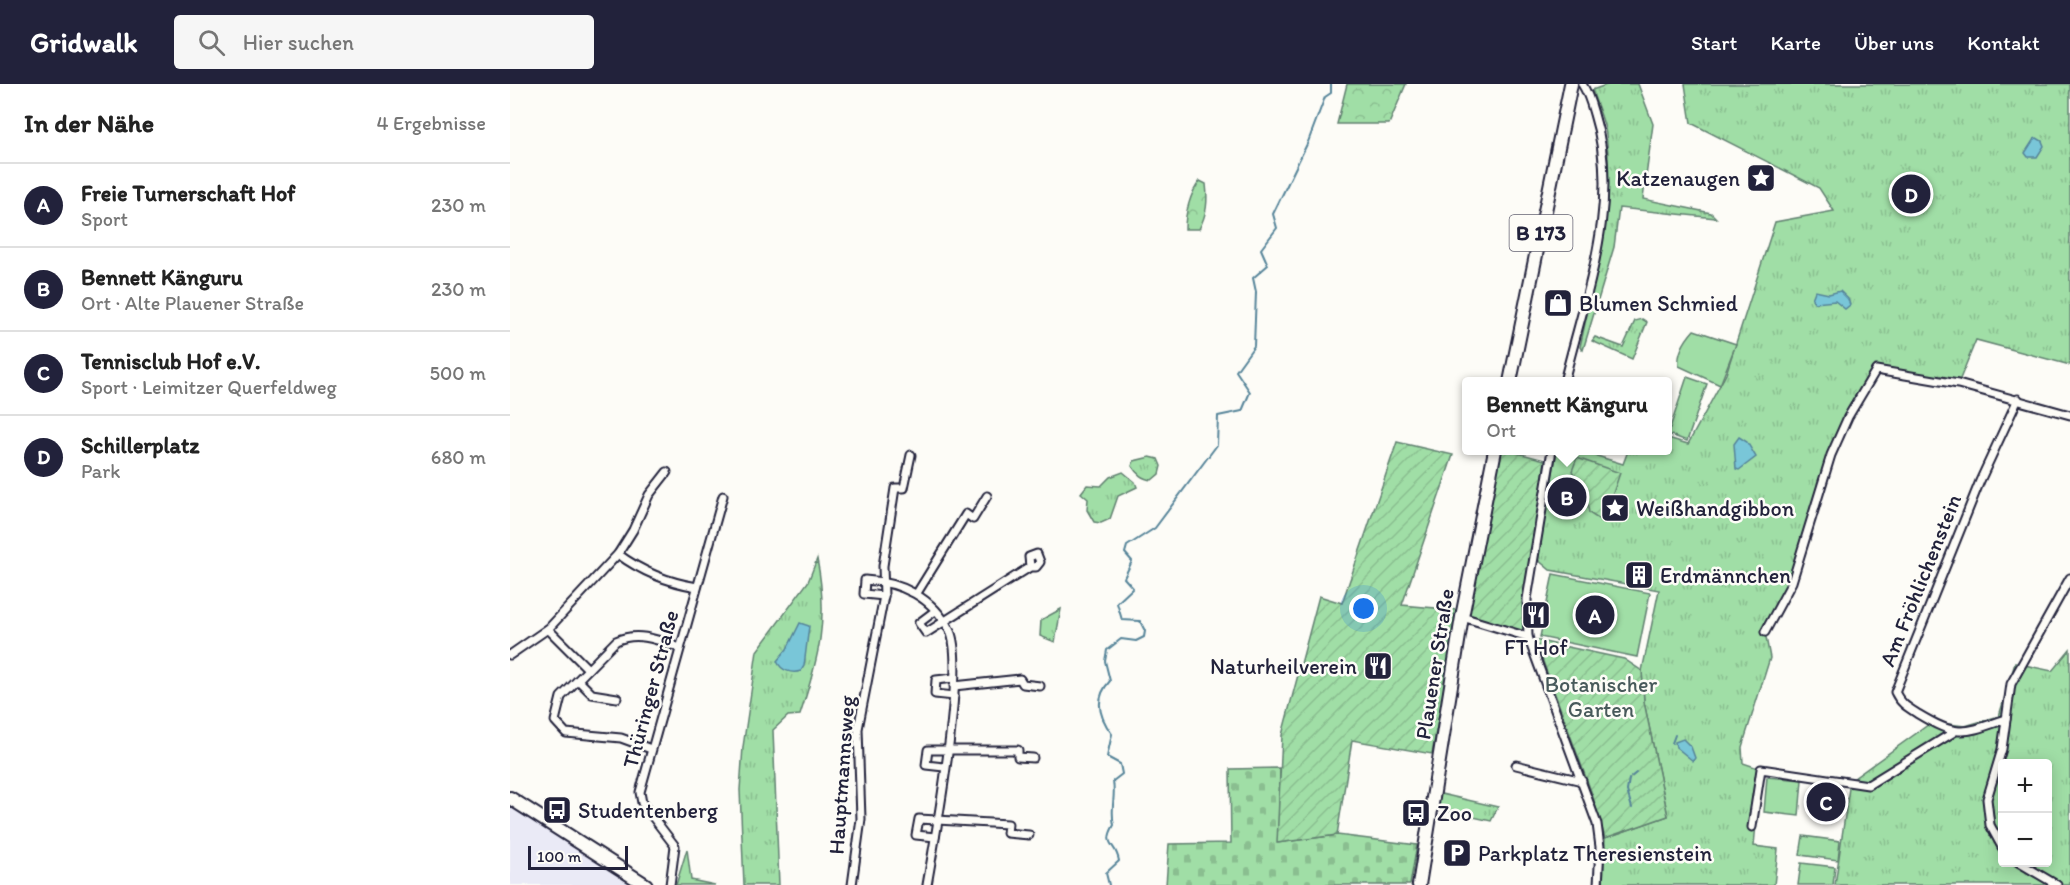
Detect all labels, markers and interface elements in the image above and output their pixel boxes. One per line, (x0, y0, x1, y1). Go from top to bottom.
search box (174, 15, 594, 69)
text: Gridwalk (30, 25, 138, 59)
icon: search (195, 26, 228, 59)
text: Hier suchen (243, 29, 354, 56)
text: Start (1691, 30, 1737, 55)
text: Karte (1770, 30, 1821, 55)
text: Über uns (1854, 30, 1934, 55)
text: Kontakt (1967, 30, 2040, 55)
text: In der Nähe (24, 107, 154, 139)
text: 4 Ergebnisse (376, 111, 486, 135)
place icon: Katzenaugen (1745, 162, 1777, 194)
place label: Katzenaugen (1616, 165, 1740, 192)
pin: D (1892, 172, 1930, 216)
text: Freie Turnerschaft Hof (81, 180, 295, 207)
text: A (37, 193, 50, 217)
text: 230 m (431, 193, 486, 217)
text: Sport (81, 207, 128, 231)
road number: B 173 (1510, 215, 1572, 251)
text: Bennett Känguru (81, 264, 243, 291)
text: B (37, 277, 50, 301)
text: 230 m (431, 277, 486, 301)
shop icon: Blumen Schmied (1542, 287, 1574, 319)
place label: Blumen Schmied (1579, 290, 1738, 317)
text: Ort · Alte Plauener Straße (81, 291, 304, 315)
text: Tennisclub Hof e.V. (81, 348, 260, 375)
text: C (37, 361, 50, 385)
text: 500 m (430, 361, 486, 385)
text: Sport · Leimitzer Querfeldweg (81, 375, 337, 399)
popup (1462, 377, 1672, 455)
text: Bennett Känguru (1486, 391, 1648, 418)
text: Ort (1486, 418, 1516, 442)
text: Schillerplatz (81, 432, 199, 459)
text: D (37, 445, 50, 469)
text: 680 m (431, 445, 486, 469)
text: Park (81, 459, 120, 483)
pin: B (1548, 474, 1586, 520)
street label: Am Fröhlichenstein (1874, 490, 1968, 670)
place icon: Weißhandgibbon (1599, 492, 1631, 524)
place label: Weißhandgibbon (1636, 495, 1795, 522)
building icon: Erdmännchen (1623, 559, 1655, 591)
place label: Erdmännchen (1660, 562, 1791, 589)
street label: Plauener Straße (1409, 587, 1460, 742)
pin: A (1576, 592, 1614, 638)
your location (1349, 594, 1378, 623)
restaurant icon: FT Hof (1520, 599, 1552, 631)
street label: Thüringer Straße (616, 607, 685, 771)
place label: FT Hof (1504, 634, 1568, 661)
restaurant icon: Naturheilverein (1362, 650, 1394, 682)
place label: Naturheilverein (1210, 653, 1358, 680)
park label: Botanischer Garten (1545, 671, 1657, 723)
street label: Hauptmannsweg (822, 694, 861, 855)
map controls (1998, 759, 2052, 867)
button: + (1998, 759, 2052, 813)
pin: C (1806, 780, 1846, 824)
bus stop icon: Studentenberg (541, 794, 573, 826)
place label: Studentenberg (578, 797, 719, 824)
bus stop icon: Zoo (1400, 797, 1432, 829)
place label: Zoo (1437, 800, 1472, 827)
button: − (1998, 813, 2052, 867)
parking icon: Parkplatz Theresienstein (1441, 837, 1473, 869)
place label: Parkplatz Theresienstein (1478, 840, 1713, 867)
scale bar (528, 843, 628, 870)
text: 100 m (537, 847, 581, 866)

